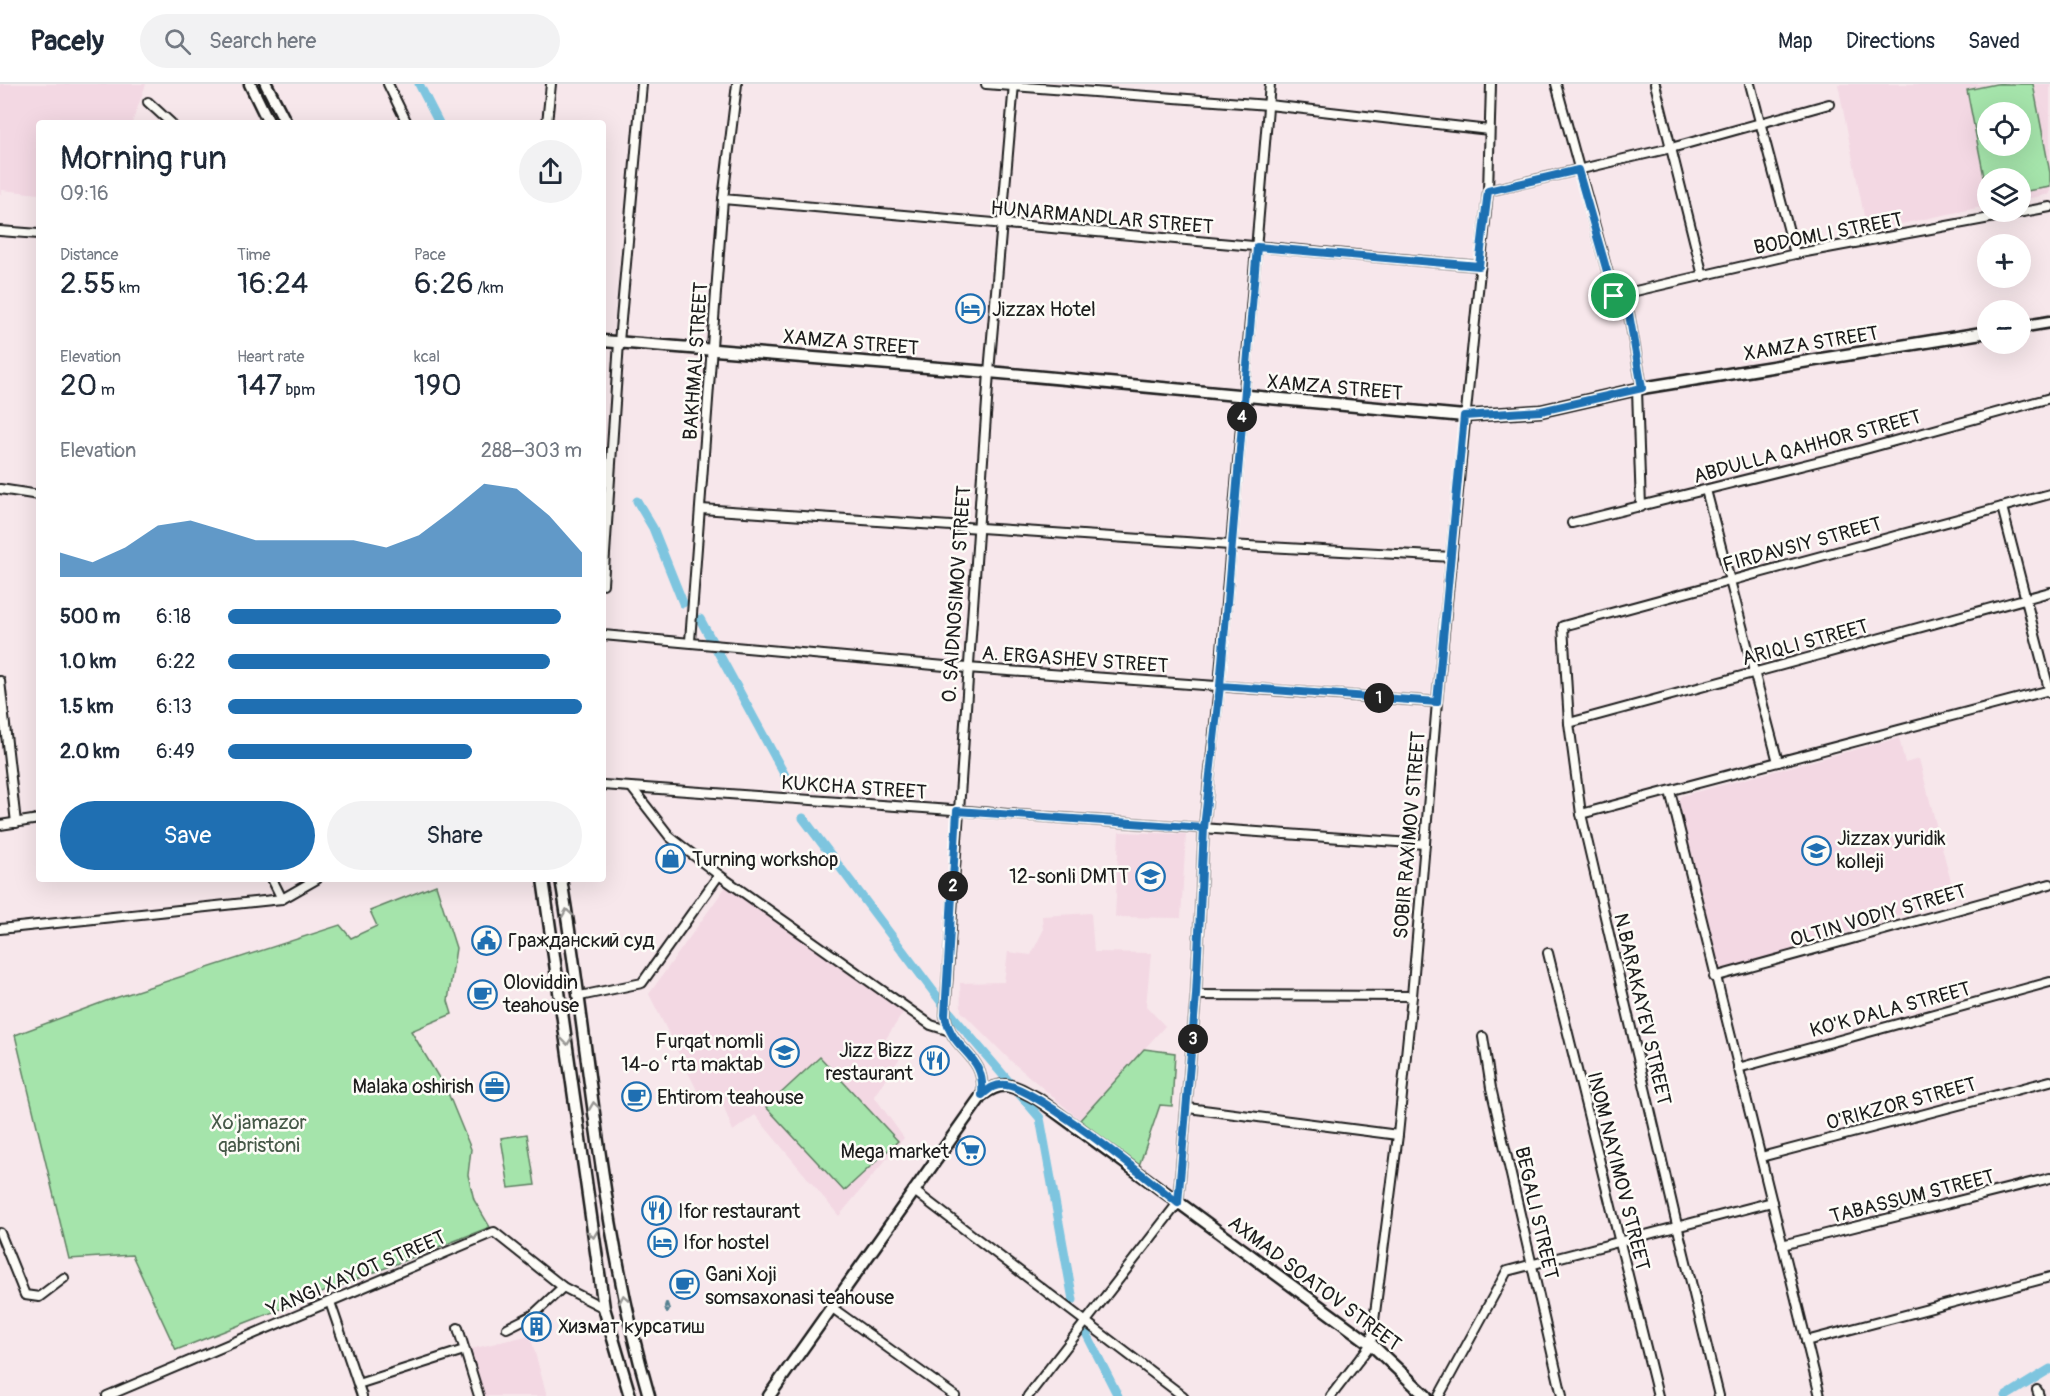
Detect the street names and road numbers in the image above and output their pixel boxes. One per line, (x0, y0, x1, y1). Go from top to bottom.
street label: HUNARMANDLAR STREET (989, 195, 1215, 240)
street label: BODOMLI STREET (1752, 207, 1905, 260)
street label: BAKHMAL STREET (678, 281, 713, 441)
street label: XAMZA STREET (1742, 321, 1880, 366)
street label: XAMZA STREET (782, 324, 920, 361)
street label: XAMZA STREET (1266, 369, 1404, 406)
street label: ABDULLA QAHHOR STREET (1691, 404, 1924, 489)
street label: O. SAIDNOSIMOV STREET (936, 485, 977, 703)
street label: FIRDAVSIY STREET (1720, 511, 1884, 578)
street label: ARIQLI STREET (1739, 614, 1871, 671)
street label: A. ERGASHEV STREET (981, 640, 1169, 678)
street label: SOBIR RAXIMOV STREET (1388, 730, 1431, 940)
street label: KUKCHA STREET (780, 770, 928, 805)
street label: OLTIN VODIY STREET (1787, 878, 1969, 953)
street label: N.BARAKAYEV STREET (1608, 911, 1677, 1108)
street label: KO'K DALA STREET (1807, 976, 1973, 1043)
street label: INOM NAYIMOV STREET (1582, 1069, 1655, 1273)
street label: O'RIKZOR STREET (1823, 1071, 1979, 1136)
street label: BEGALI STREET (1509, 1144, 1564, 1282)
street label: TABASSUM STREET (1827, 1164, 1997, 1229)
street label: AXMAD SOATOV STREET (1223, 1210, 1406, 1357)
street label: YANGI XAYOT STREET (262, 1225, 449, 1323)

